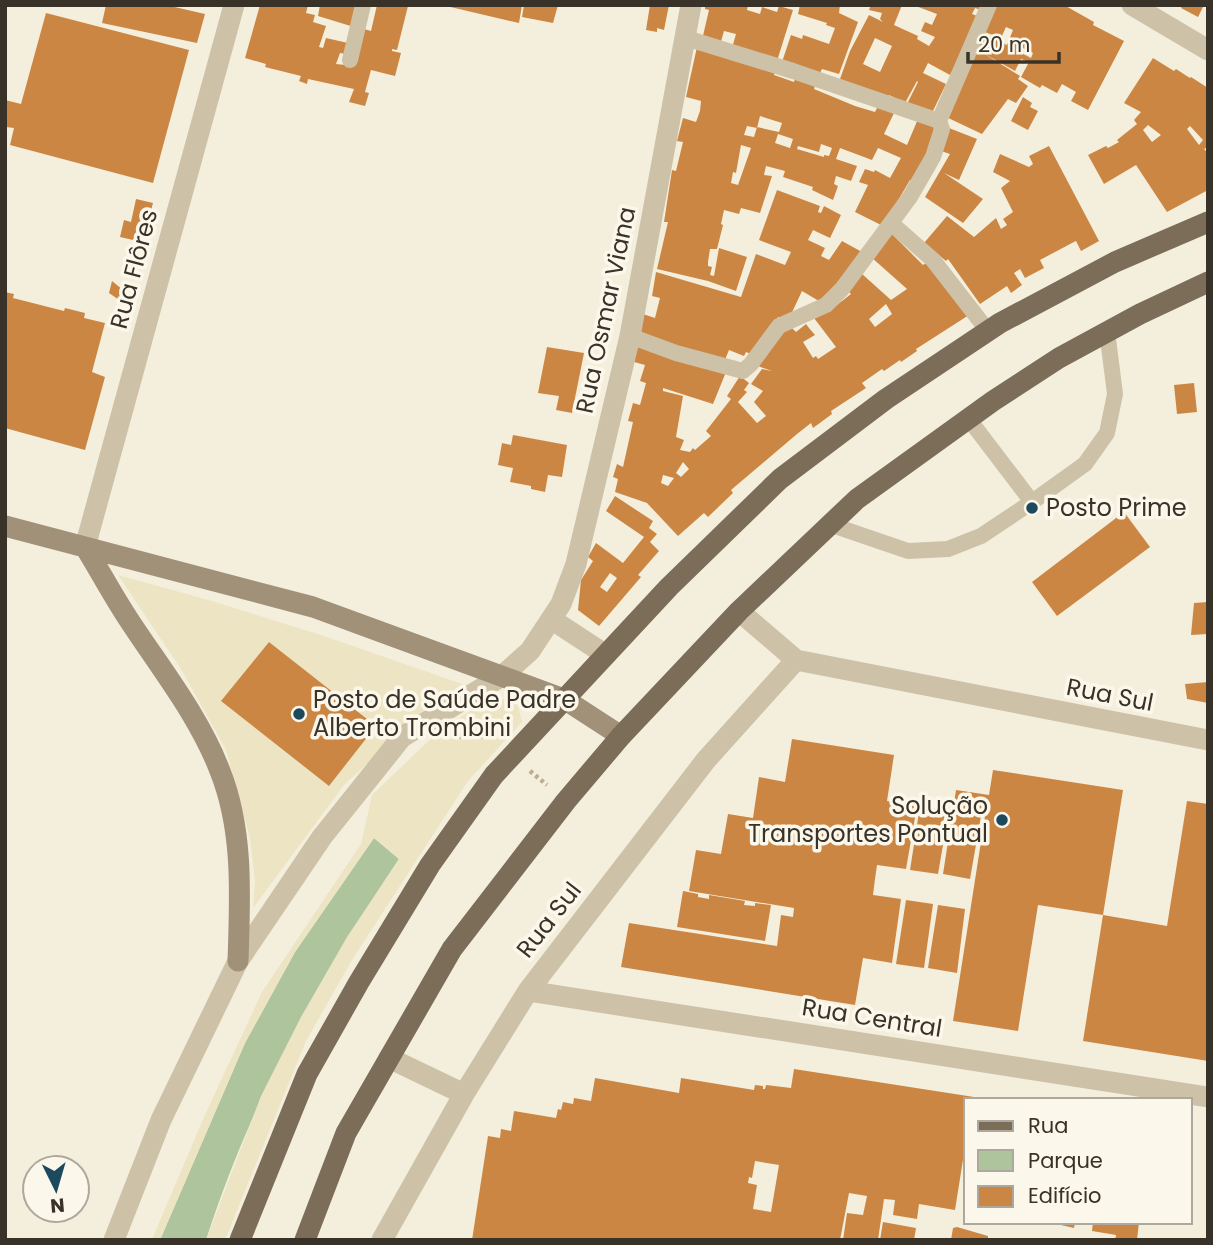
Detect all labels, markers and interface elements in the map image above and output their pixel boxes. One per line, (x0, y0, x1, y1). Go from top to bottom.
scale bar (968, 21, 1059, 65)
text: 20 m (978, 30, 1031, 59)
street label: Rua Osmar Viana (568, 204, 644, 416)
street label: Rua Flôres (102, 206, 165, 332)
place label: Posto Prime (1046, 491, 1187, 524)
marker: Posto Prime (1024, 500, 1040, 516)
street label: Rua Sul (1064, 670, 1156, 719)
place label: Posto de Saúde Padre Alberto Trombini (313, 683, 576, 744)
marker: Posto de Saúde Padre Alberto Trombini (291, 706, 307, 722)
place label: Solução Transportes Pontual (748, 789, 988, 850)
marker: Solução Transportes Pontual (994, 812, 1010, 828)
street label: Rua Sul (509, 875, 589, 964)
street label: Rua Central (800, 990, 944, 1045)
legend (964, 1098, 1192, 1224)
text: Rua (1028, 1111, 1068, 1140)
text: Parque (1028, 1146, 1103, 1175)
north arrow (21, 1154, 91, 1224)
text: Edifício (1028, 1181, 1102, 1210)
text: N (49, 1191, 66, 1220)

